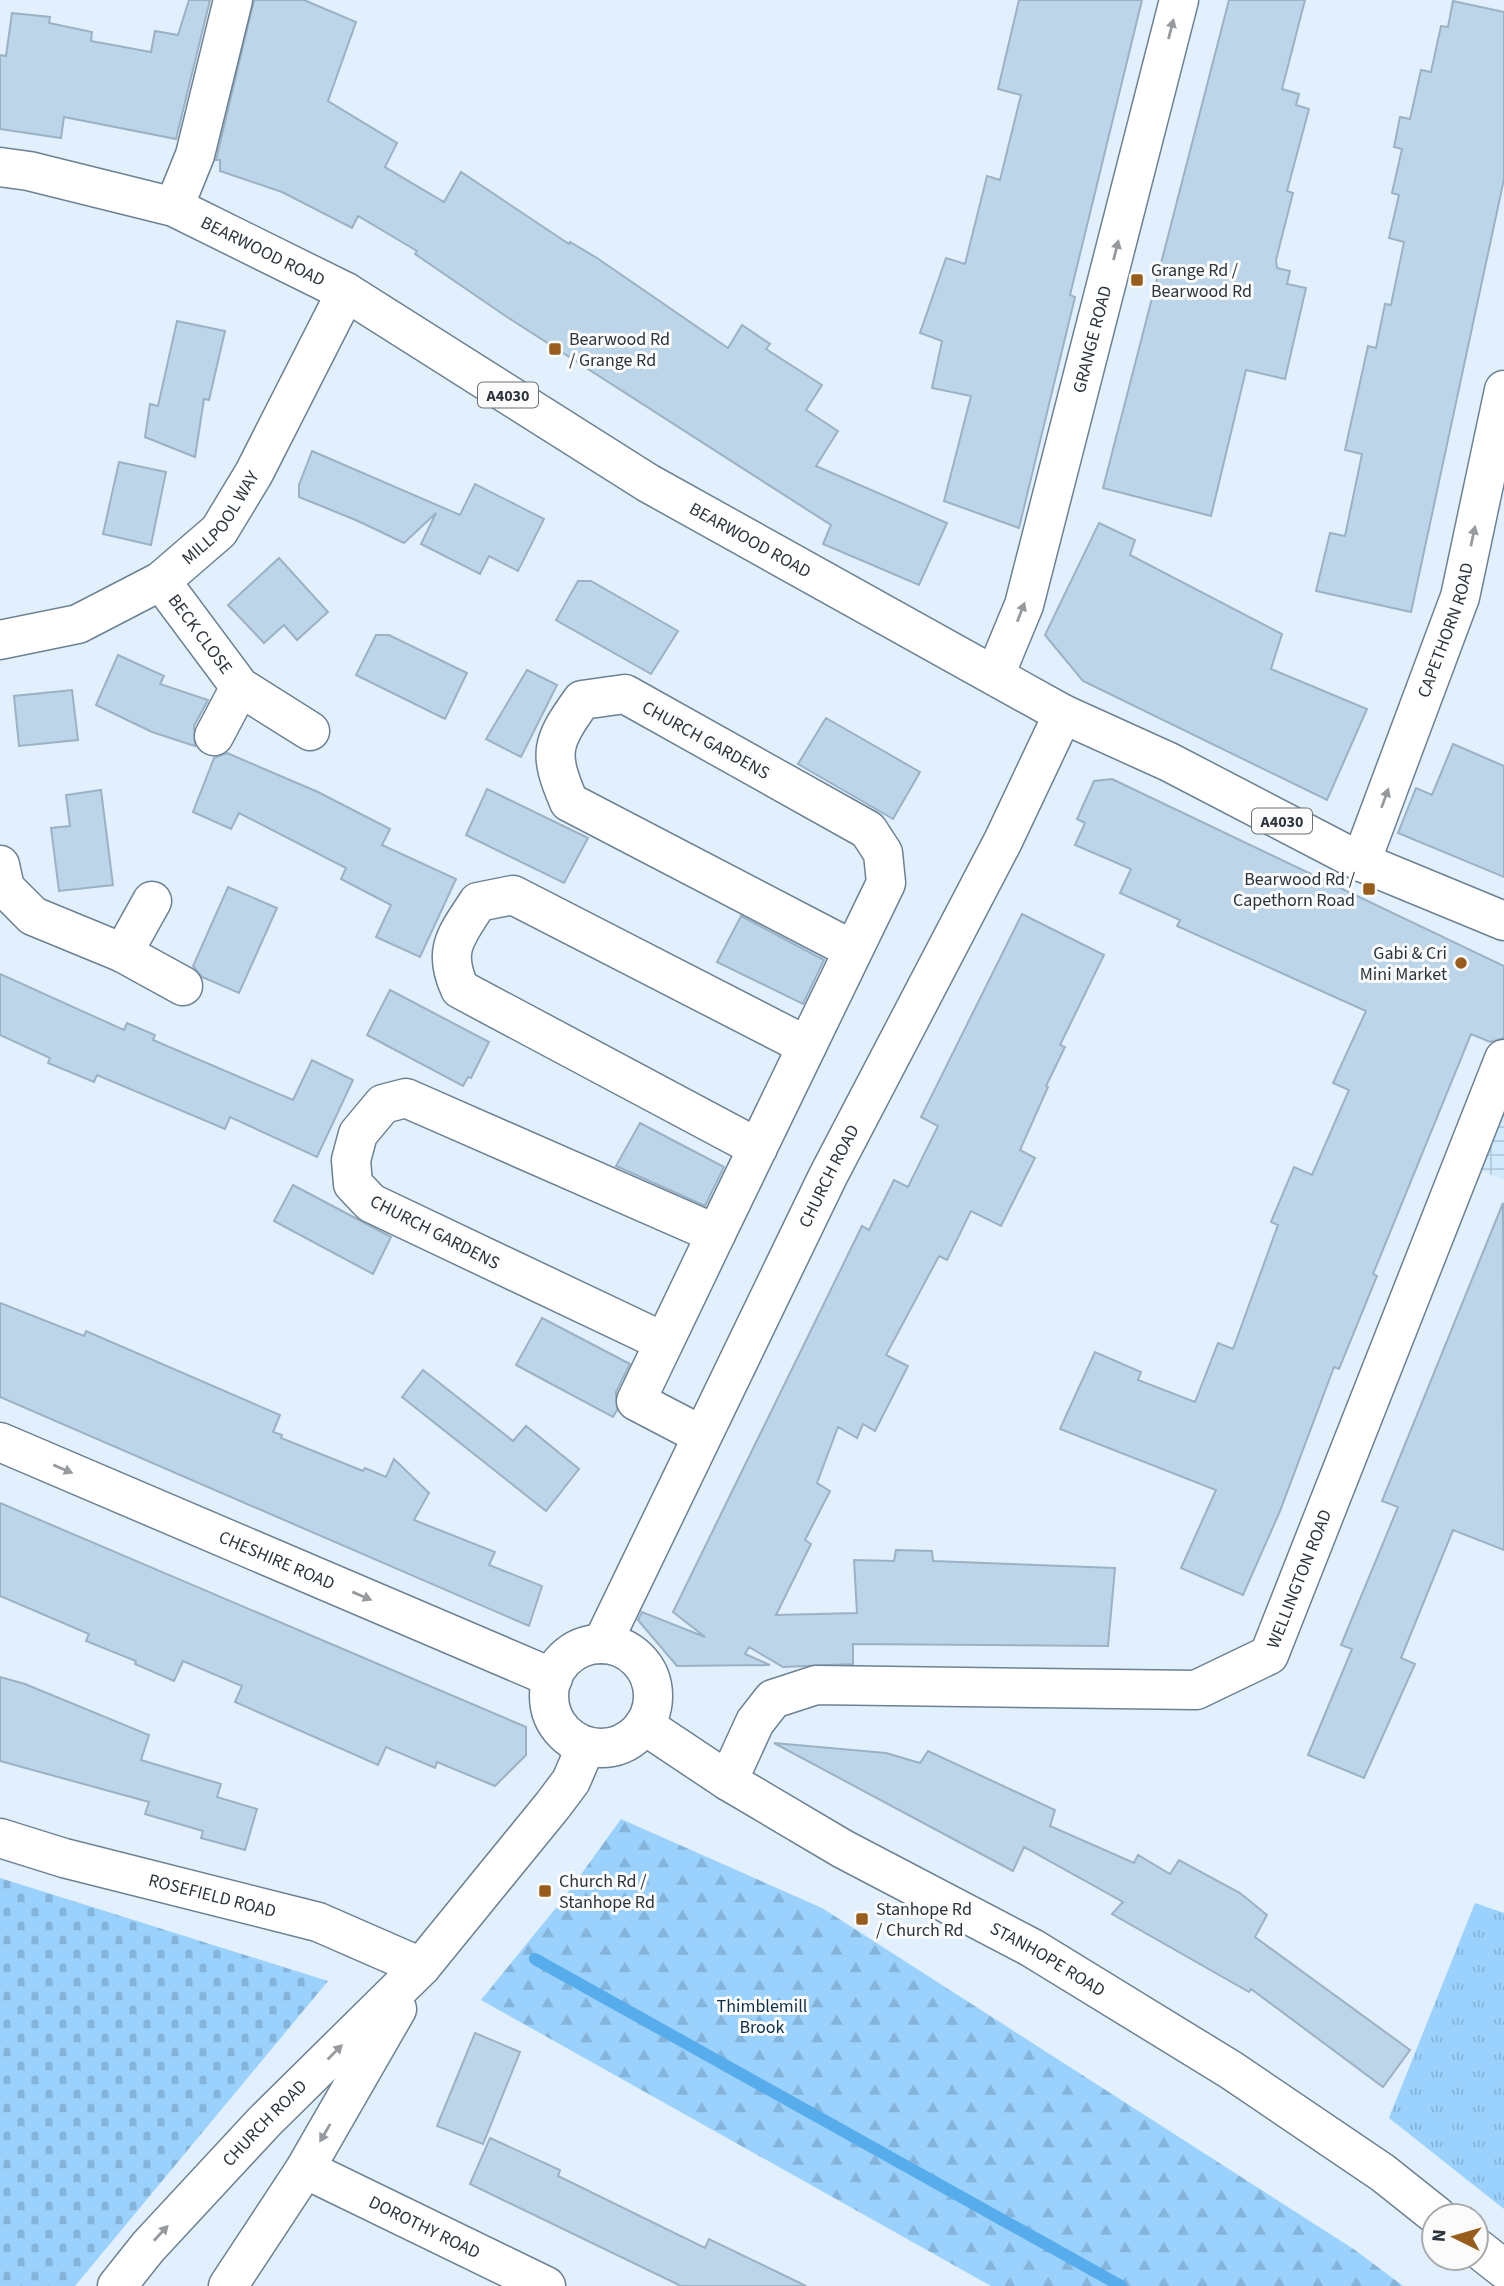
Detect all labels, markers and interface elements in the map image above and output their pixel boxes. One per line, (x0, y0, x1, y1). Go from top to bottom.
one-way arrow (1166, 18, 1177, 40)
street label: BEARWOOD ROAD (196, 210, 329, 293)
one-way arrow (1111, 239, 1122, 261)
place label: Grange Rd / Bearwood Rd (1151, 258, 1252, 304)
marker: Grange Rd / Bearwood Rd (1129, 272, 1145, 288)
street label: GRANGE ROAD (1067, 283, 1118, 396)
place label: Bearwood Rd / Grange Rd (569, 327, 670, 373)
marker: Bearwood Rd / Grange Rd (547, 341, 563, 357)
road number: A4030 (478, 382, 538, 408)
street label: MILLPOOL WAY (177, 466, 266, 571)
street label: BEARWOOD ROAD (685, 496, 815, 584)
one-way arrow (1467, 525, 1478, 547)
street label: CAPETHORN ROAD (1411, 560, 1480, 701)
street label: BECK CLOSE (162, 589, 238, 679)
one-way arrow (1016, 602, 1027, 623)
street label: CHURCH GARDENS (637, 695, 774, 786)
one-way arrow (1380, 787, 1391, 808)
road number: A4030 (1252, 808, 1312, 834)
place label: Bearwood Rd / Capethorn Road (1233, 867, 1356, 913)
marker: Bearwood Rd / Capethorn Road (1361, 881, 1377, 897)
place label: Gabi & Cri Mini Market (1360, 941, 1447, 987)
marker: Gabi & Cri Mini Market (1453, 955, 1469, 971)
street label: CHURCH ROAD (793, 1120, 866, 1232)
street label: CHURCH GARDENS (366, 1189, 504, 1276)
one-way arrow (53, 1463, 74, 1474)
street label: WELLINGTON ROAD (1261, 1506, 1338, 1652)
street label: CHESHIRE ROAD (215, 1525, 339, 1596)
one-way arrow (352, 1590, 372, 1602)
street label: ROSEFIELD ROAD (146, 1868, 279, 1924)
place label: Church Rd / Stanhope Rd (559, 1869, 655, 1915)
marker: Church Rd / Stanhope Rd (537, 1883, 553, 1899)
place label: Stanhope Rd / Church Rd (876, 1897, 972, 1943)
marker: Stanhope Rd / Church Rd (854, 1911, 870, 1927)
street label: STANHOPE ROAD (985, 1916, 1110, 2003)
park label: Thimblemill Brook (717, 1994, 807, 2040)
one-way arrow (326, 2044, 343, 2060)
street label: CHURCH ROAD (217, 2074, 313, 2172)
one-way arrow (319, 2123, 332, 2142)
street label: DOROTHY ROAD (364, 2190, 484, 2265)
north arrow (1420, 2202, 1490, 2272)
one-way arrow (152, 2225, 168, 2242)
text: N (1426, 2228, 1454, 2243)

